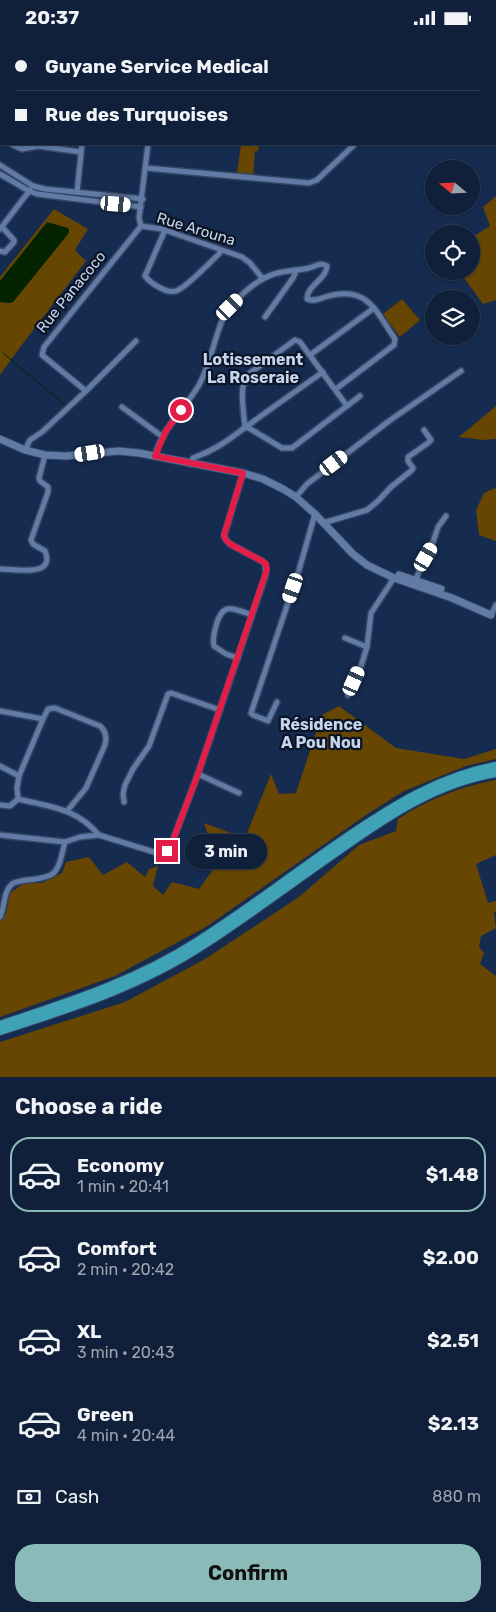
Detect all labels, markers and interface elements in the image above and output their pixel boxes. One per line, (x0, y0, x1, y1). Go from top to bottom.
text: 20:37 (25, 6, 79, 29)
text: Guyane Service Medical (45, 55, 269, 78)
text: Rue des Turquoises (45, 103, 228, 126)
north arrow (425, 160, 480, 215)
map controls (425, 160, 480, 345)
car (100, 195, 131, 213)
street label: Rue Arouna (155, 209, 237, 249)
button: locate (425, 225, 480, 280)
street label: Rue Panacoco (33, 248, 109, 336)
button: layers (425, 290, 480, 345)
car (214, 291, 245, 323)
district label: Lotissement La Roseraie (203, 350, 304, 387)
route start (170, 399, 192, 421)
car (74, 443, 105, 463)
car (317, 448, 350, 478)
car (412, 540, 439, 574)
car (281, 571, 304, 605)
car (341, 664, 366, 698)
district label: Résidence A Pou Nou (280, 715, 362, 752)
callout: 3 min (184, 833, 267, 869)
route end (156, 840, 178, 862)
text: 3 min (204, 842, 248, 861)
text: Choose a ride (15, 1093, 162, 1120)
icon: car (17, 1152, 62, 1197)
text: Economy (77, 1154, 164, 1177)
text: $1.48 (426, 1163, 479, 1186)
text: 1 min · 20:41 (77, 1177, 169, 1196)
icon: car (17, 1235, 62, 1280)
text: Comfort (77, 1237, 157, 1260)
text: $2.00 (423, 1246, 479, 1269)
text: 2 min · 20:42 (77, 1260, 174, 1279)
icon: car (17, 1318, 62, 1363)
text: XL (77, 1320, 101, 1343)
text: $2.51 (427, 1329, 479, 1352)
text: 3 min · 20:43 (77, 1343, 175, 1362)
icon: car (17, 1401, 62, 1446)
text: Green (77, 1403, 134, 1426)
text: $2.13 (428, 1412, 479, 1435)
text: 4 min · 20:44 (77, 1426, 175, 1445)
icon: cash (15, 1483, 43, 1511)
text: Cash (55, 1485, 99, 1508)
text: 880 m (432, 1487, 481, 1506)
button: Confirm (15, 1544, 481, 1602)

